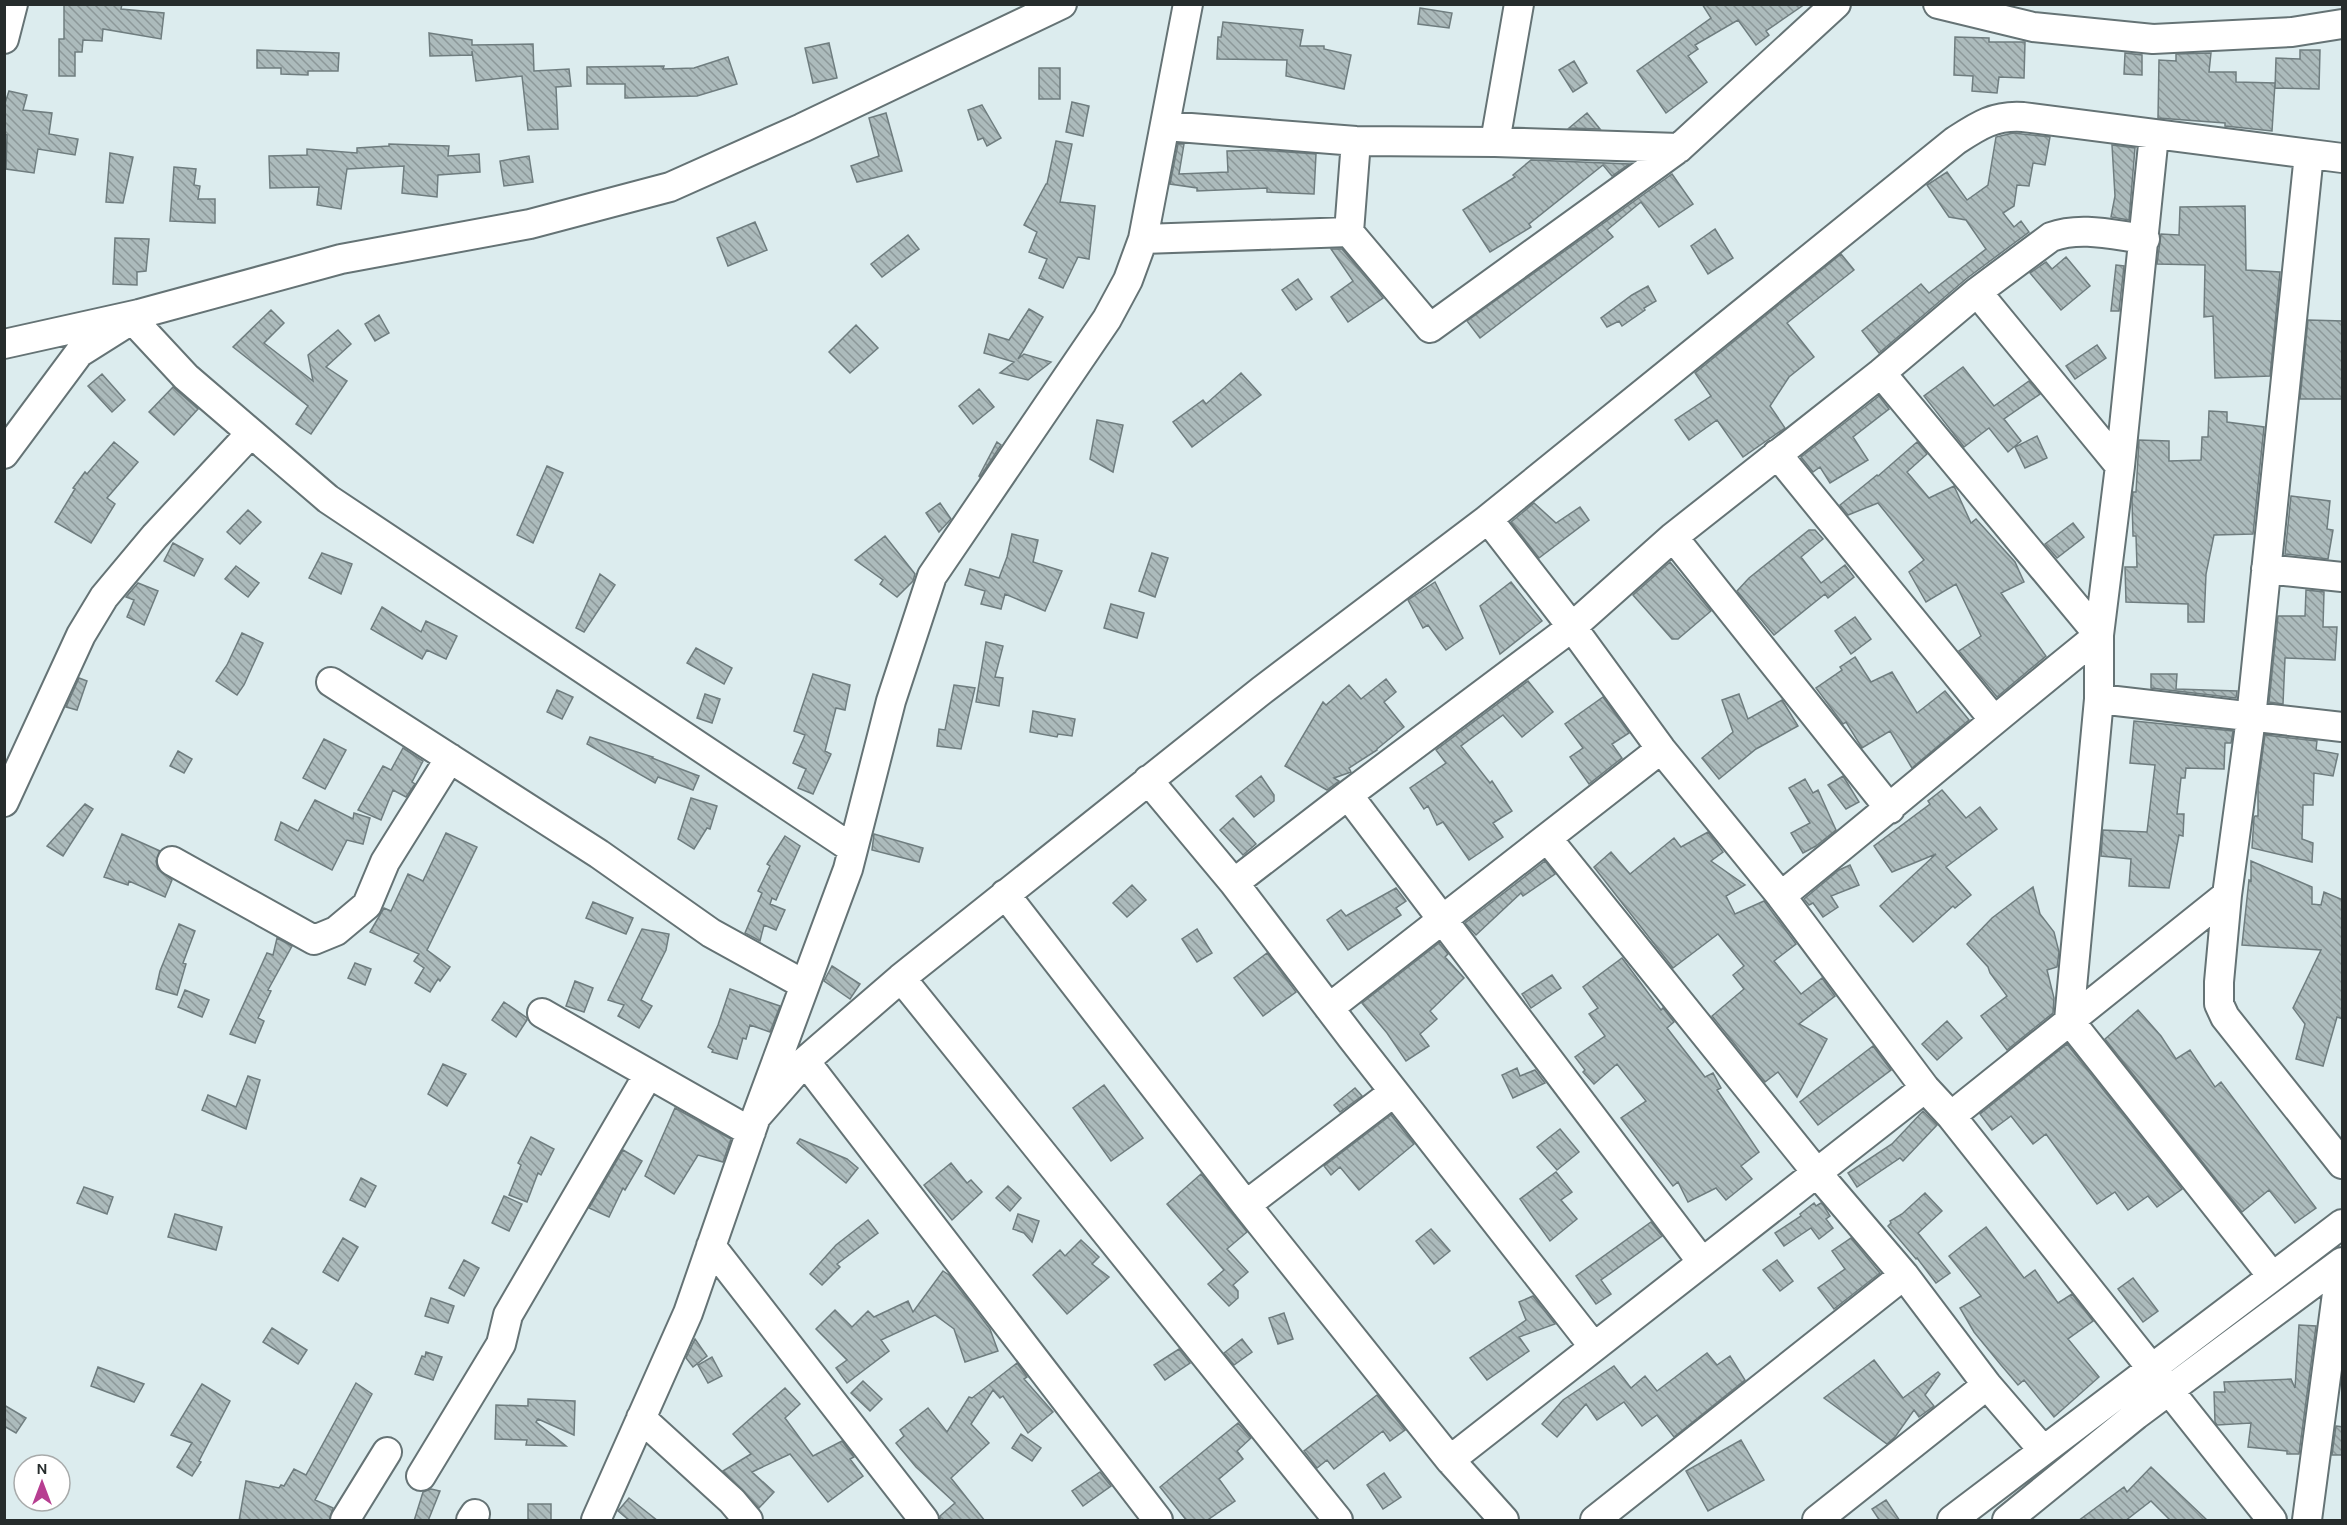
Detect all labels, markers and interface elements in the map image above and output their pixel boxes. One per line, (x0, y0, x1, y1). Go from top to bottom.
north arrow (12, 1453, 72, 1513)
text: N (36, 1459, 48, 1478)

